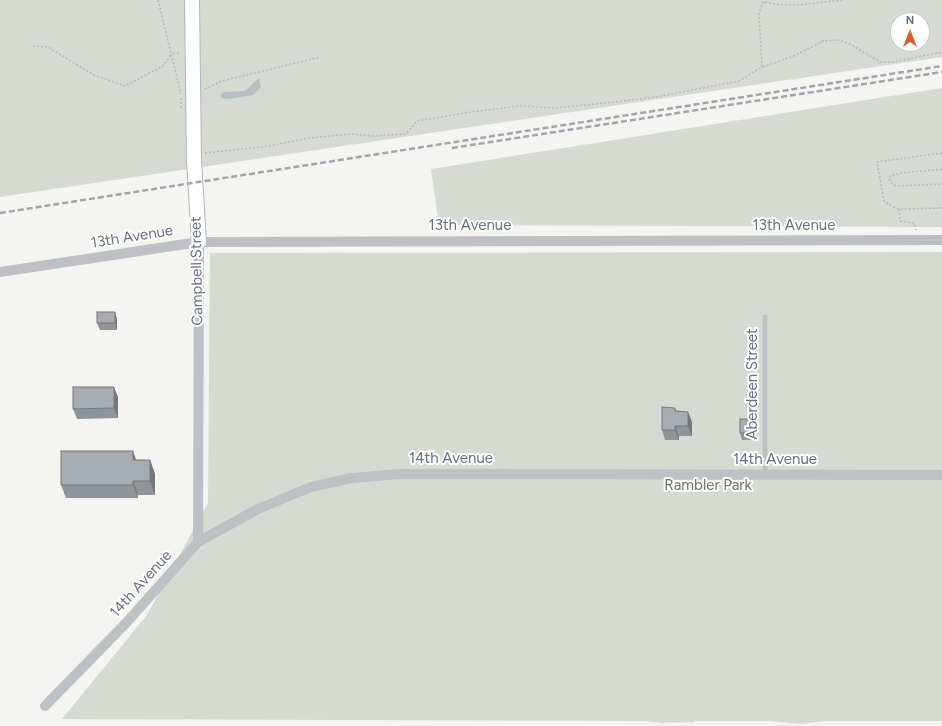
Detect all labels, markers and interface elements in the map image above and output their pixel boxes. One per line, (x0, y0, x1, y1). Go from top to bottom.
north arrow (890, 12, 930, 52)
text: N (906, 14, 914, 27)
street label: Campbell Street (187, 216, 207, 326)
street label: 13th Avenue (429, 217, 511, 235)
street label: 13th Avenue (753, 217, 835, 235)
street label: 13th Avenue (90, 222, 174, 252)
street label: Aberdeen Street (744, 328, 762, 440)
street label: 14th Avenue (409, 450, 493, 468)
street label: 14th Avenue (733, 451, 817, 469)
park label: Rambler Park (664, 477, 752, 495)
street label: 14th Avenue (106, 547, 176, 621)

